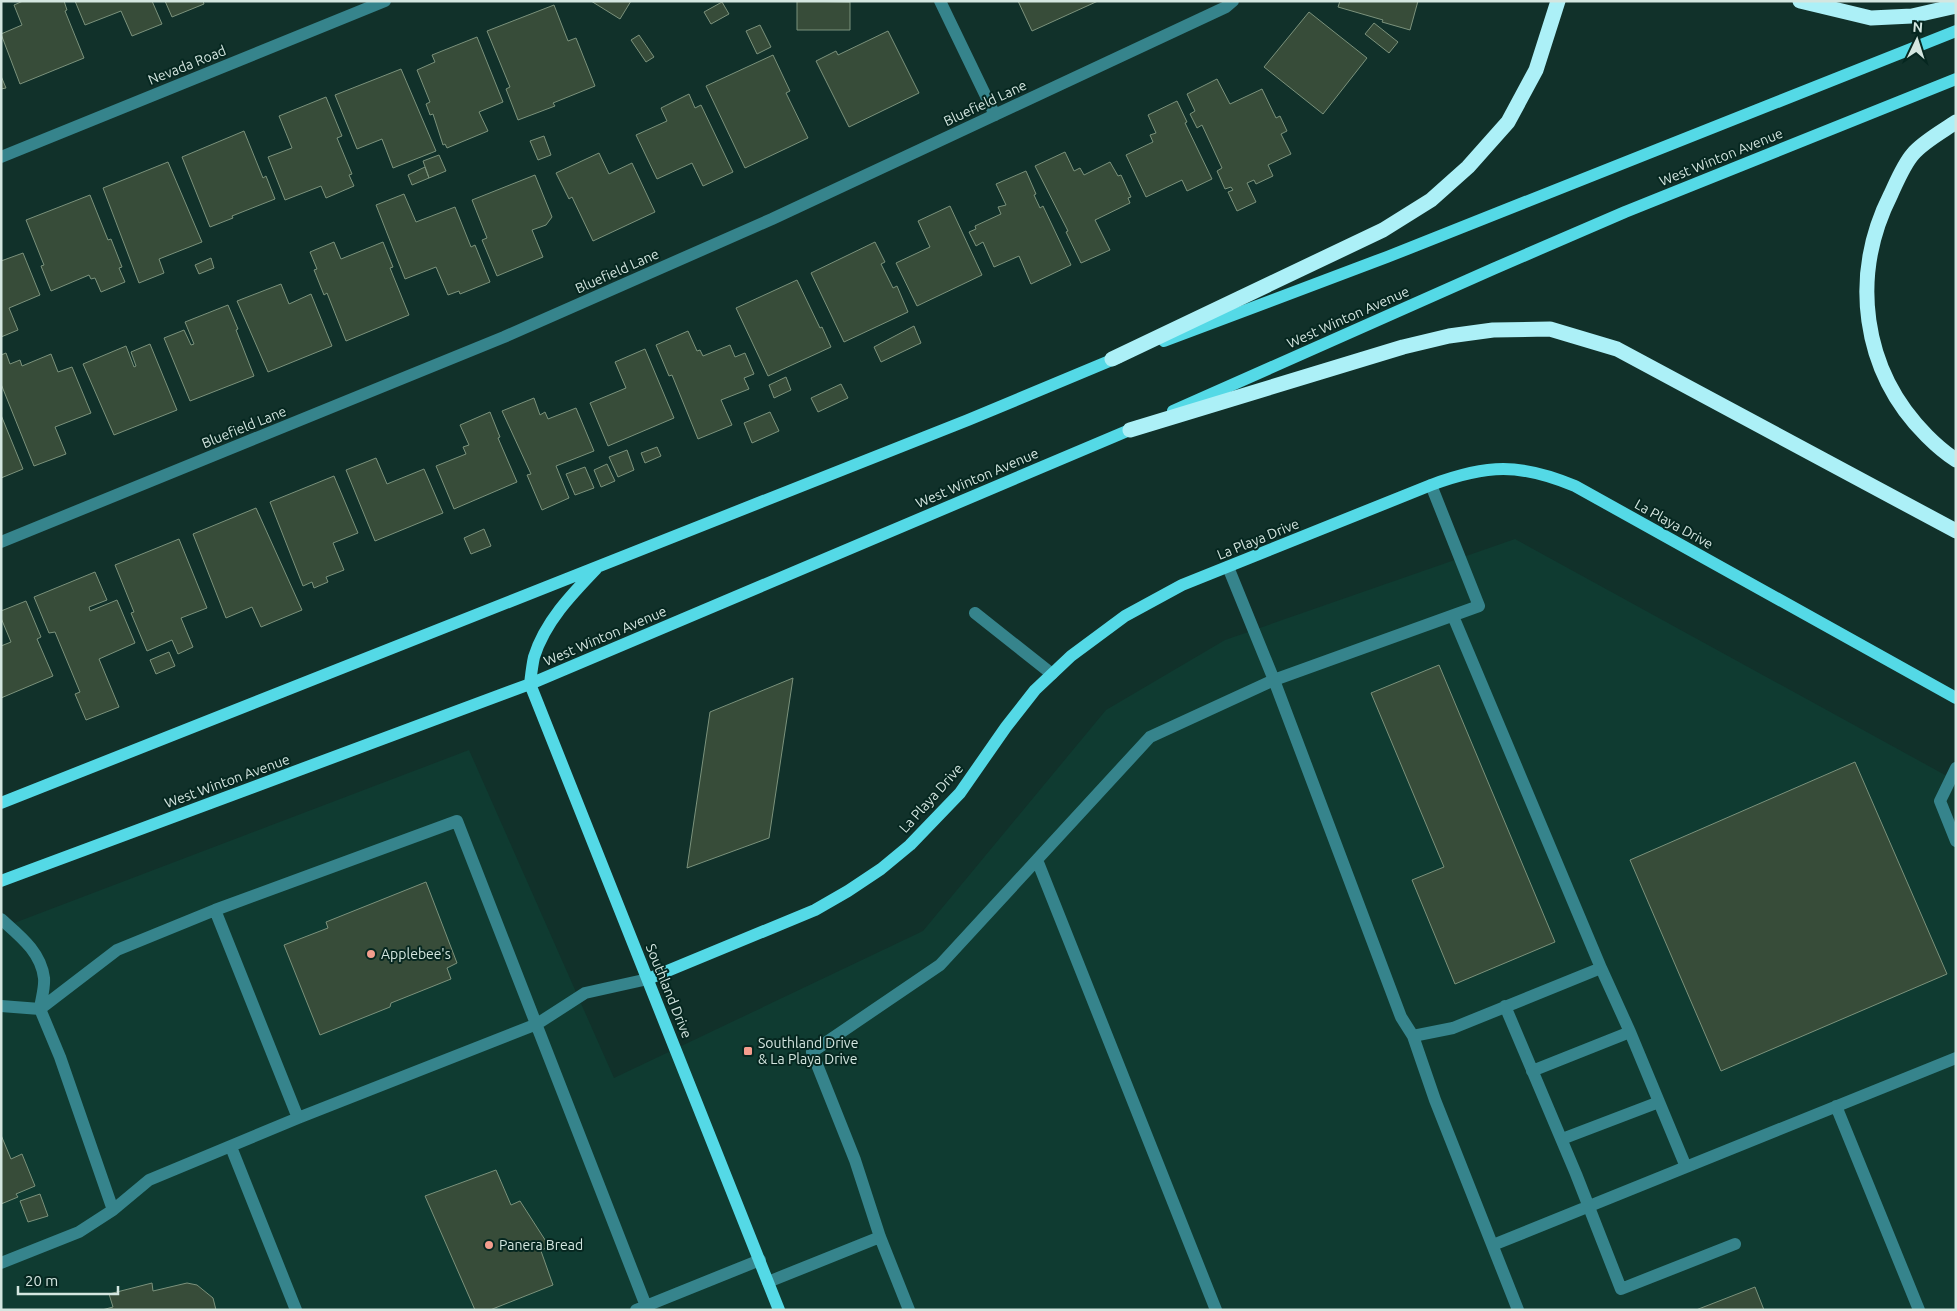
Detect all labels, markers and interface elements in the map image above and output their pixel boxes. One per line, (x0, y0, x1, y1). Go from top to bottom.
north arrow (1892, 15, 1942, 65)
text: N (1912, 19, 1924, 35)
street label: Nevada Road (146, 42, 228, 88)
street label: Bluefield Lane (941, 77, 1029, 129)
street label: West Winton Avenue (1657, 125, 1785, 189)
street label: Bluefield Lane (573, 245, 661, 297)
street label: West Winton Avenue (1284, 283, 1412, 351)
street label: Bluefield Lane (199, 403, 289, 451)
street label: West Winton Avenue (913, 445, 1041, 511)
street label: La Playa Drive (1632, 496, 1716, 552)
street label: La Playa Drive (1215, 515, 1301, 563)
street label: West Winton Avenue (541, 603, 669, 669)
street label: West Winton Avenue (162, 751, 292, 811)
street label: La Playa Drive (896, 760, 966, 836)
street label: Southland Drive (643, 941, 695, 1041)
place label: Applebee's (381, 946, 451, 962)
marker: Applebee's (365, 948, 377, 960)
place label: Southland Drive & La Playa Drive (758, 1035, 858, 1067)
marker: Southland Drive & La Playa Drive (742, 1045, 754, 1057)
place label: Panera Bread (499, 1237, 583, 1253)
marker: Panera Bread (483, 1239, 495, 1251)
scale bar (18, 1264, 118, 1296)
text: 20 m (25, 1272, 58, 1289)

